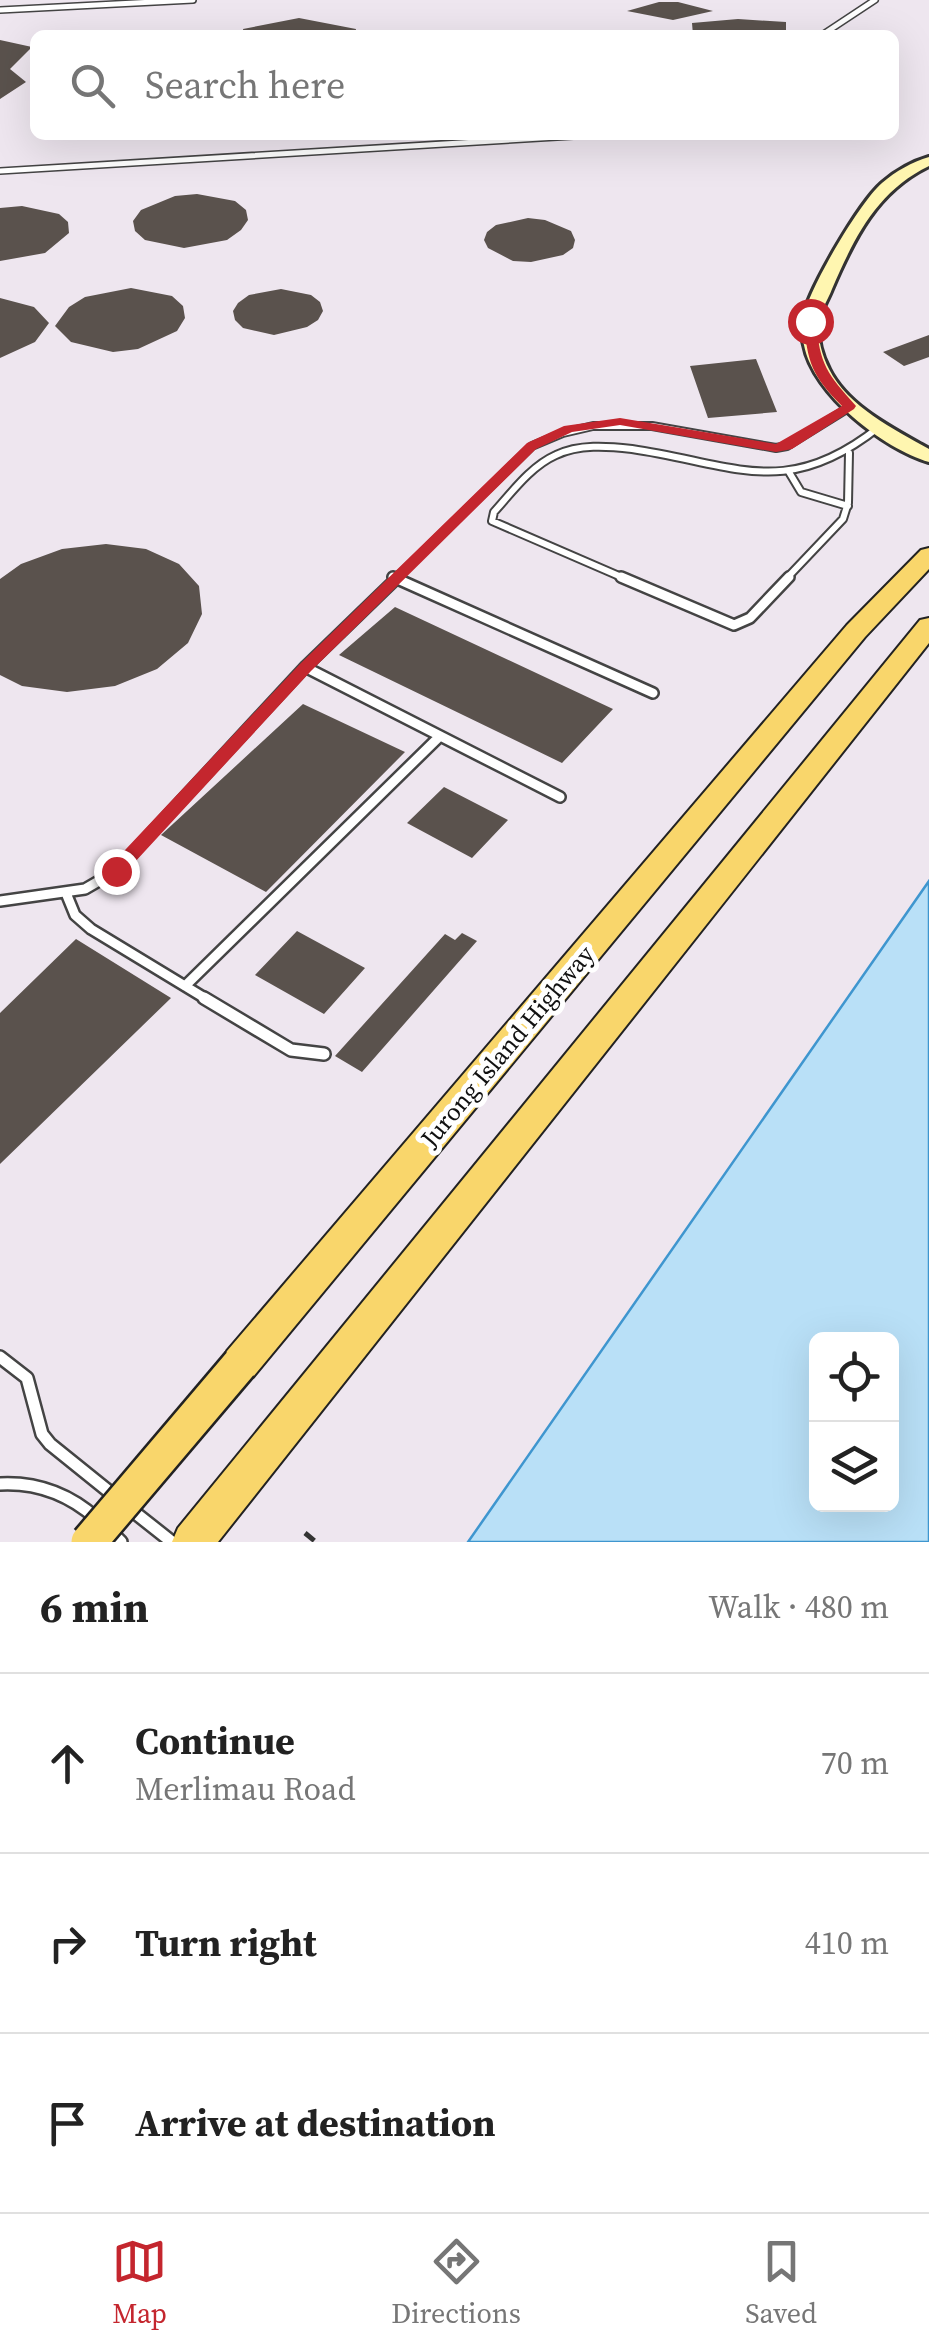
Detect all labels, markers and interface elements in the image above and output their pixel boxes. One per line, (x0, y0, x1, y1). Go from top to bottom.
search box (30, 30, 899, 140)
icon: search (65, 58, 120, 113)
text: Search here (145, 59, 345, 111)
route start (788, 299, 834, 345)
route end (94, 849, 140, 895)
street label: Jurong Island Highway (412, 938, 602, 1155)
map controls (809, 1332, 899, 1512)
button: locate (809, 1332, 899, 1422)
button: layers (809, 1422, 899, 1512)
text: 6 min (40, 1578, 149, 1636)
text: Walk · 480 m (708, 1585, 889, 1629)
text: Continue (135, 1715, 295, 1767)
icon: ahead (40, 1736, 95, 1791)
text: 70 m (821, 1741, 889, 1785)
text: Merlimau Road (135, 1767, 356, 1811)
icon: right (40, 1916, 95, 1971)
text: Turn right (135, 1917, 317, 1969)
text: 410 m (805, 1921, 889, 1965)
icon: arrive (40, 2096, 95, 2151)
text: Arrive at destination (135, 2097, 496, 2149)
tab: Map (112, 2234, 167, 2332)
tab: Directions (391, 2234, 521, 2332)
tab: Saved (745, 2234, 817, 2332)

